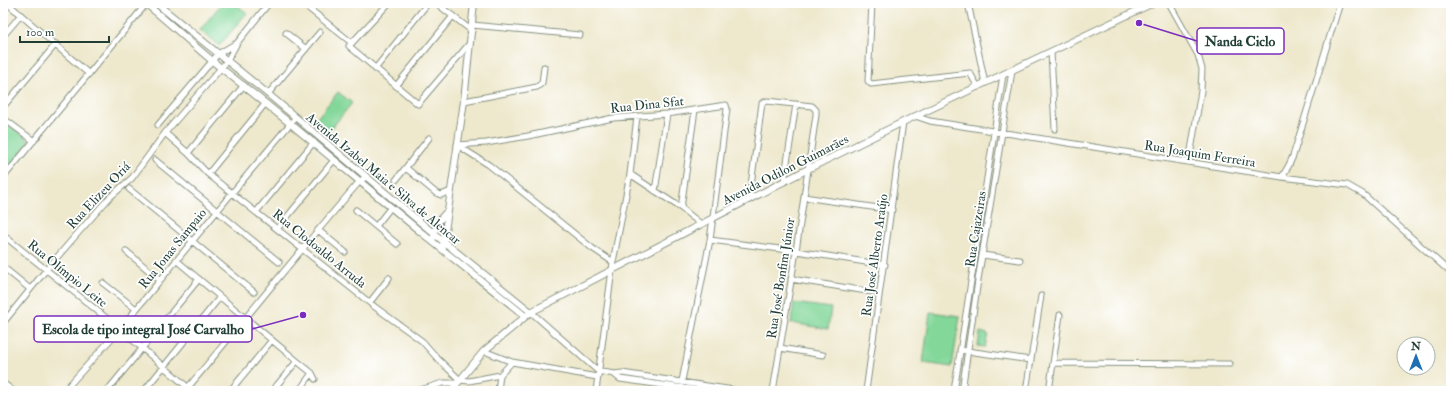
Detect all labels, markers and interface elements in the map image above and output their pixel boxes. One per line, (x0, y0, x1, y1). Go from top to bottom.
scale bar (20, 18, 109, 44)
text: 100 m (26, 25, 55, 40)
callout: Nanda Ciclo (1197, 28, 1284, 54)
text: Nanda Ciclo (1204, 33, 1275, 50)
street label: Rua Dina Sfat (610, 93, 685, 117)
street label: Avenida Izabel Maia e Silva de Alencar (302, 109, 464, 248)
street label: Avenida Odilon Guimarães (719, 131, 852, 209)
street label: Rua Joaquim Ferreira (1143, 137, 1257, 171)
street label: Rua Elizeu Oriá (64, 158, 134, 232)
street label: Rua Cajazeiras (962, 189, 990, 268)
street label: Rua José Alberto Araújo (858, 193, 892, 317)
street label: Rua Jonas Sampaio (136, 205, 211, 293)
street label: Rua Clodoaldo Arruda (269, 206, 370, 292)
street label: Rua José Bonfim Júnior (764, 216, 798, 340)
street label: Rua Olímpio Leite (24, 237, 111, 312)
callout: Escola de tipo integral José Carvalho (34, 316, 252, 342)
text: Escola de tipo integral José Carvalho (42, 321, 244, 339)
north arrow (1396, 336, 1436, 376)
text: N (1410, 340, 1422, 353)

